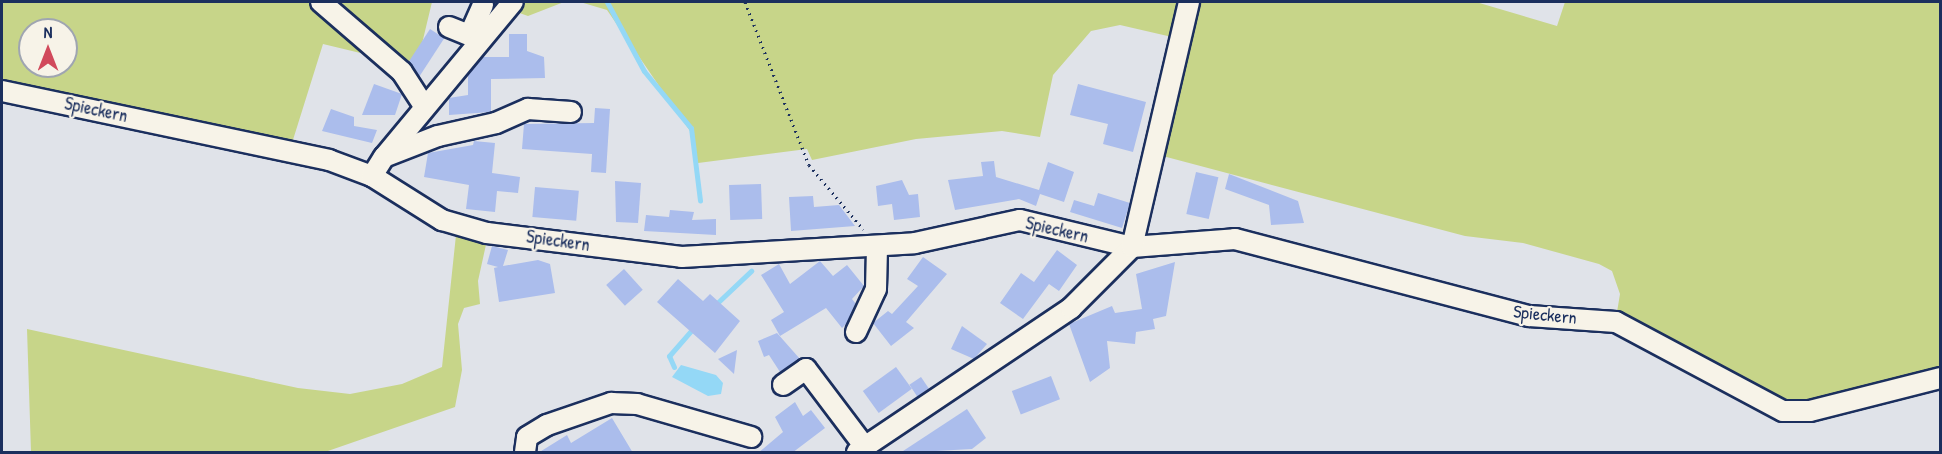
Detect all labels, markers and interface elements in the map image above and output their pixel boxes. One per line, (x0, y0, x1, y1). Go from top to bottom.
north arrow (18, 18, 78, 78)
text: N (44, 21, 52, 43)
street label: Spieckern (63, 93, 129, 127)
street label: Spieckern (1023, 212, 1091, 248)
street label: Spieckern (525, 226, 591, 256)
street label: Spieckern (1512, 301, 1578, 329)

